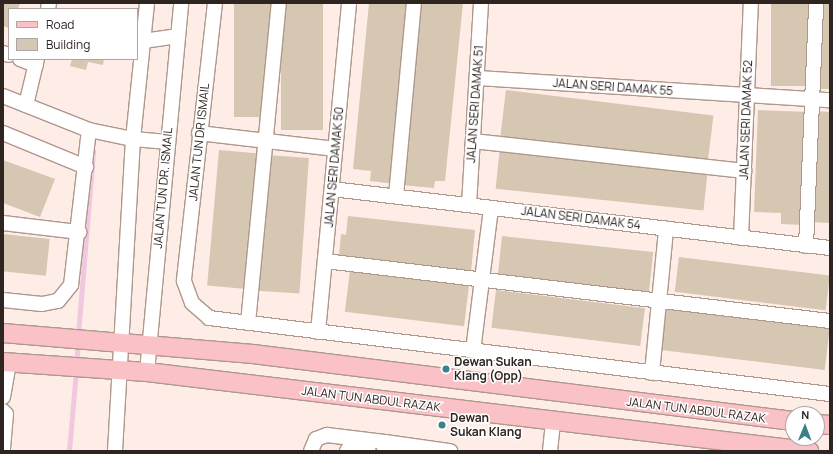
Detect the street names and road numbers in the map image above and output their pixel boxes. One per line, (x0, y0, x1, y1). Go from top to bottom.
street label: JALAN SERI DAMAK 51 (464, 44, 486, 164)
street label: JALAN SERI DAMAK 52 (737, 60, 755, 180)
street label: JALAN SERI DAMAK 55 (552, 76, 674, 98)
street label: JALAN TUN DR ISMAIL (186, 82, 212, 202)
street label: JALAN SERI DAMAK 50 (322, 106, 346, 228)
street label: JALAN TUN DR. ISMAIL (151, 127, 175, 249)
street label: JALAN SERI DAMAK 54 (520, 203, 642, 233)
street label: JALAN TUN ABDUL RAZAK (300, 383, 442, 415)
street label: JALAN TUN ABDUL RAZAK (625, 394, 767, 426)

